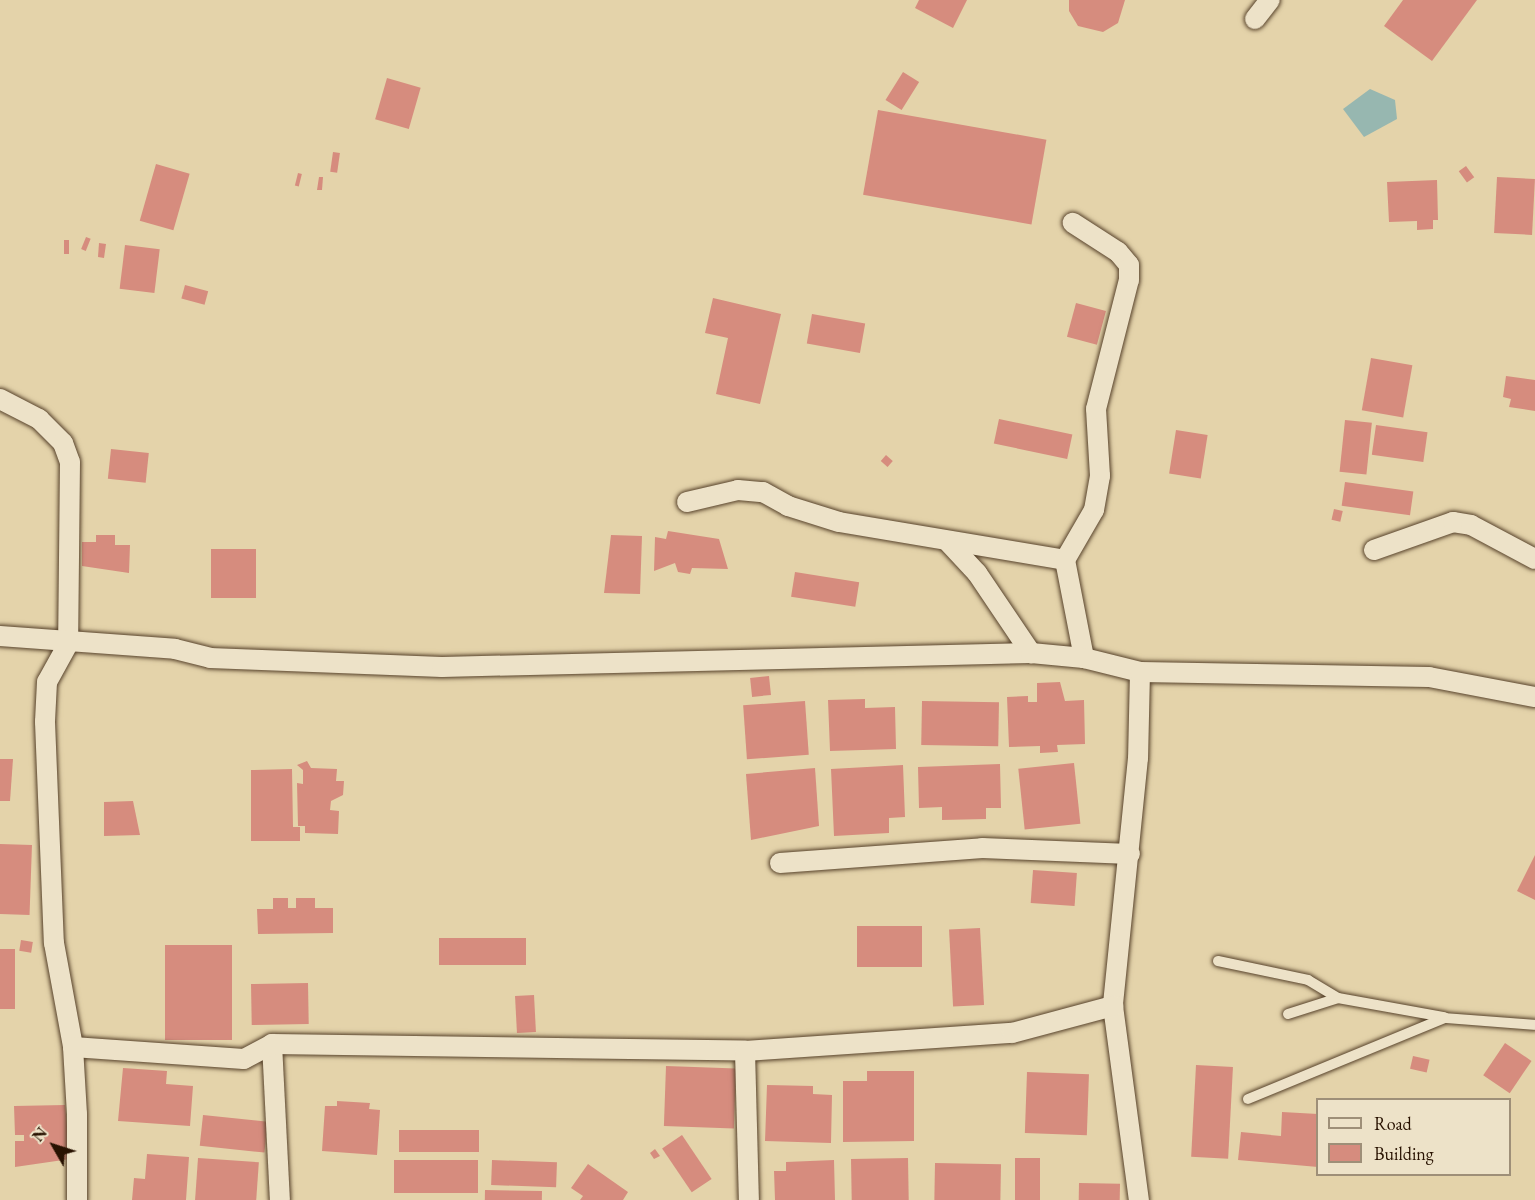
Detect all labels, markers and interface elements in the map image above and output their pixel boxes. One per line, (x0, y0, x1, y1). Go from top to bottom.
legend (1316, 1098, 1511, 1176)
text: Road (1374, 1112, 1412, 1135)
north arrow (24, 1116, 84, 1176)
text: N (27, 1123, 52, 1146)
text: Building (1374, 1142, 1434, 1165)

